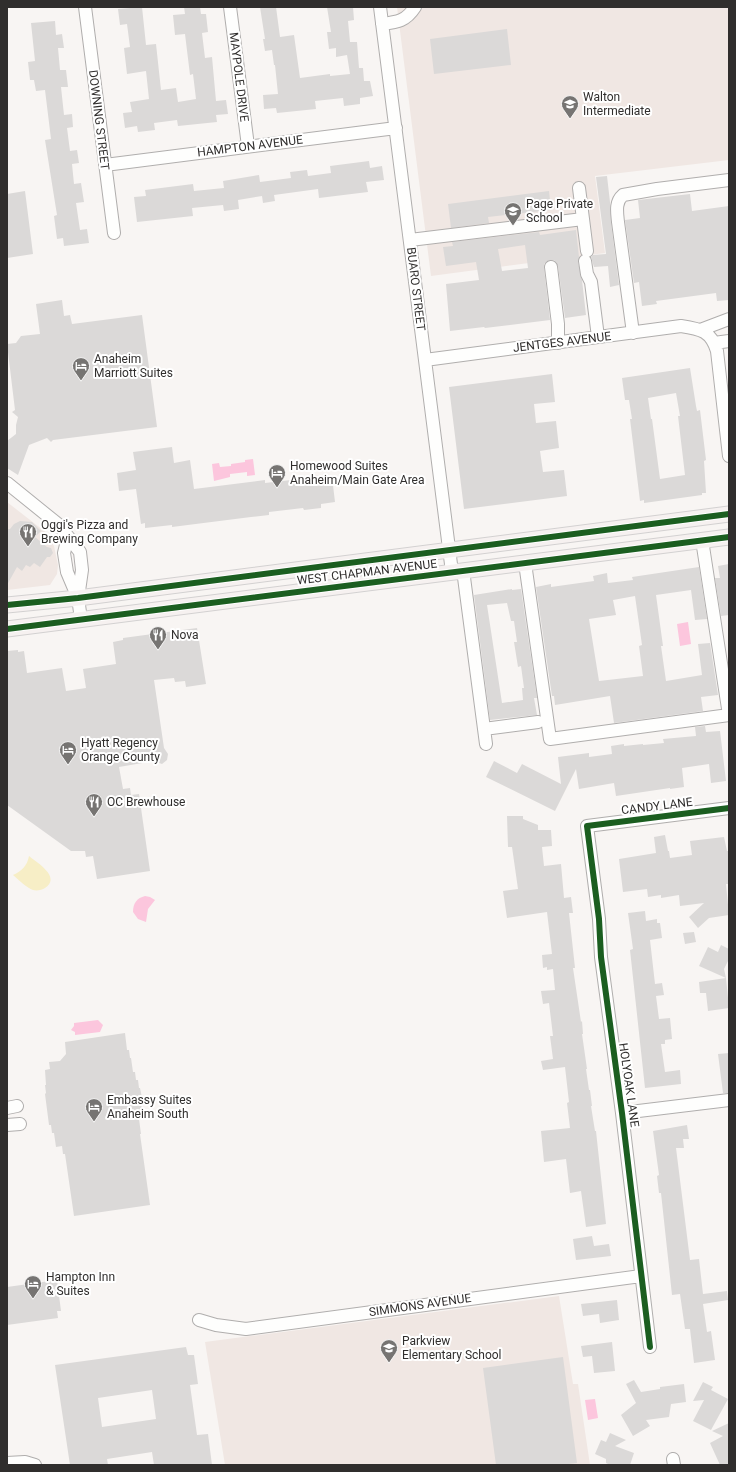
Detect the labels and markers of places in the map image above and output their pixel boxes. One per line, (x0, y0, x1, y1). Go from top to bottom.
place label: Walton Intermediate (583, 90, 651, 118)
school or university icon: Walton Intermediate (560, 94, 580, 119)
place label: Page Private School (526, 197, 593, 225)
school or university icon: Page Private School (503, 201, 523, 226)
place label: Anaheim Marriott Suites (94, 352, 173, 380)
hotel icon: Anaheim Marriott Suites (71, 356, 91, 381)
place label: Homewood Suites Anaheim/Main Gate Area (290, 459, 425, 487)
hotel icon: Homewood Suites Anaheim/Main Gate Area (267, 463, 287, 488)
place label: Oggi's Pizza and Brewing Company (41, 518, 138, 546)
restaurant icon: Oggi's Pizza and Brewing Company (18, 522, 38, 547)
restaurant icon: Nova (148, 625, 168, 650)
place label: Nova (171, 628, 199, 642)
place label: Hyatt Regency Orange County (81, 736, 160, 764)
hotel icon: Hyatt Regency Orange County (58, 740, 78, 765)
restaurant icon: OC Brewhouse (84, 792, 104, 817)
place label: OC Brewhouse (107, 795, 185, 809)
place label: Embassy Suites Anaheim South (107, 1093, 192, 1121)
hotel icon: Embassy Suites Anaheim South (84, 1097, 104, 1122)
place label: Hampton Inn & Suites (46, 1270, 115, 1298)
hotel icon: Hampton Inn & Suites (23, 1274, 43, 1299)
place label: Parkview Elementary School (402, 1334, 502, 1362)
school or university icon: Parkview Elementary School (379, 1338, 399, 1363)

